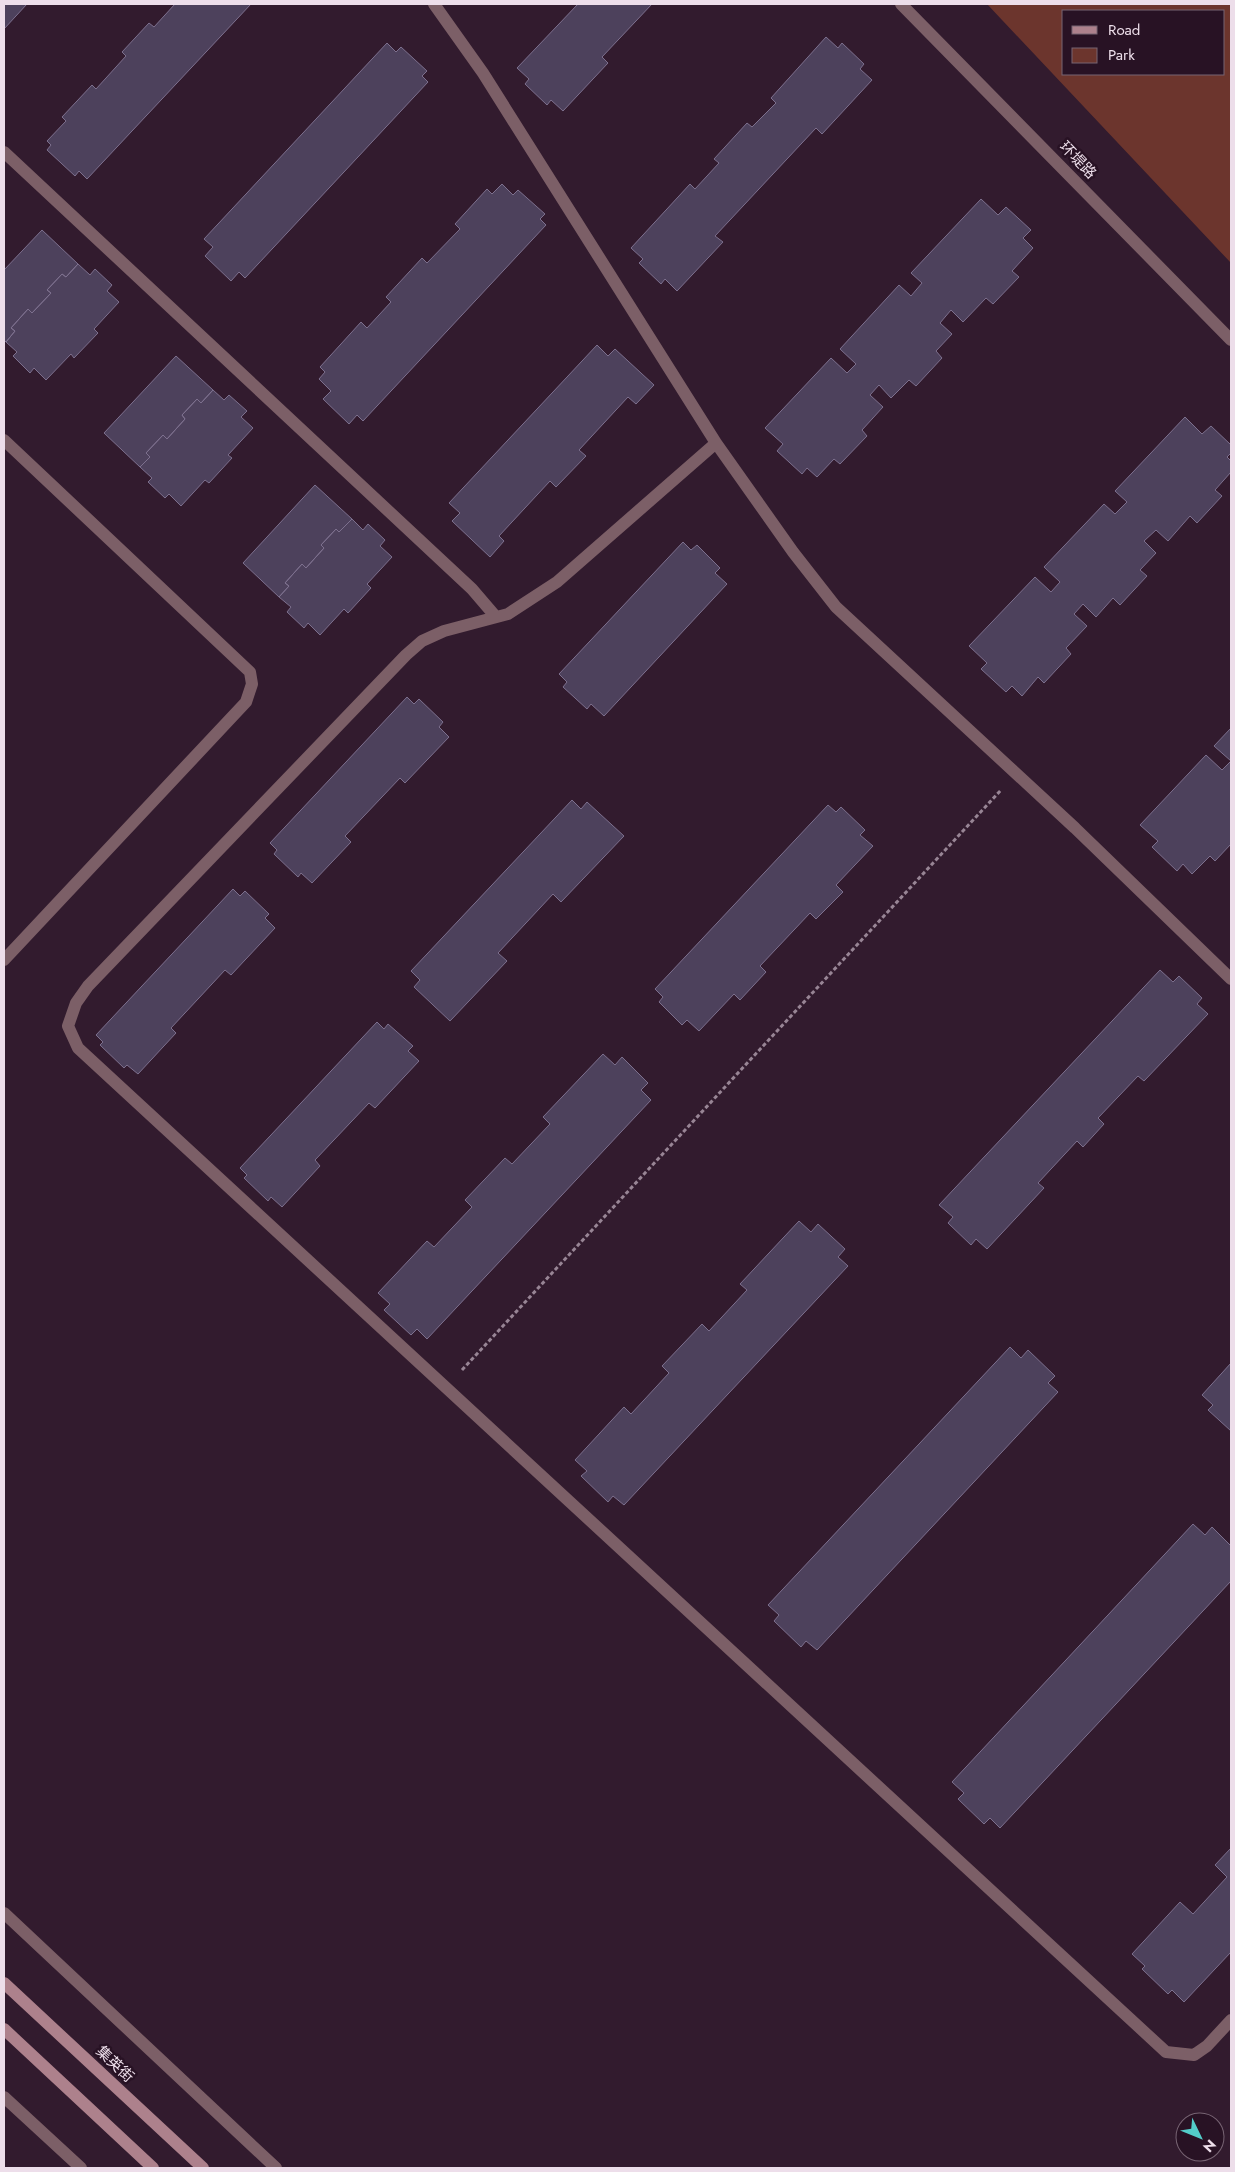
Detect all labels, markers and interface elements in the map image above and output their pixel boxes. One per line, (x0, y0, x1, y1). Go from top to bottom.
legend (1062, 10, 1225, 75)
text: Road (1108, 19, 1140, 41)
text: Park (1108, 44, 1135, 66)
street label: 环堤路 (1054, 136, 1102, 184)
street label: 集英街 (91, 2041, 139, 2087)
north arrow (1175, 2112, 1225, 2162)
text: N (1198, 2135, 1221, 2157)

